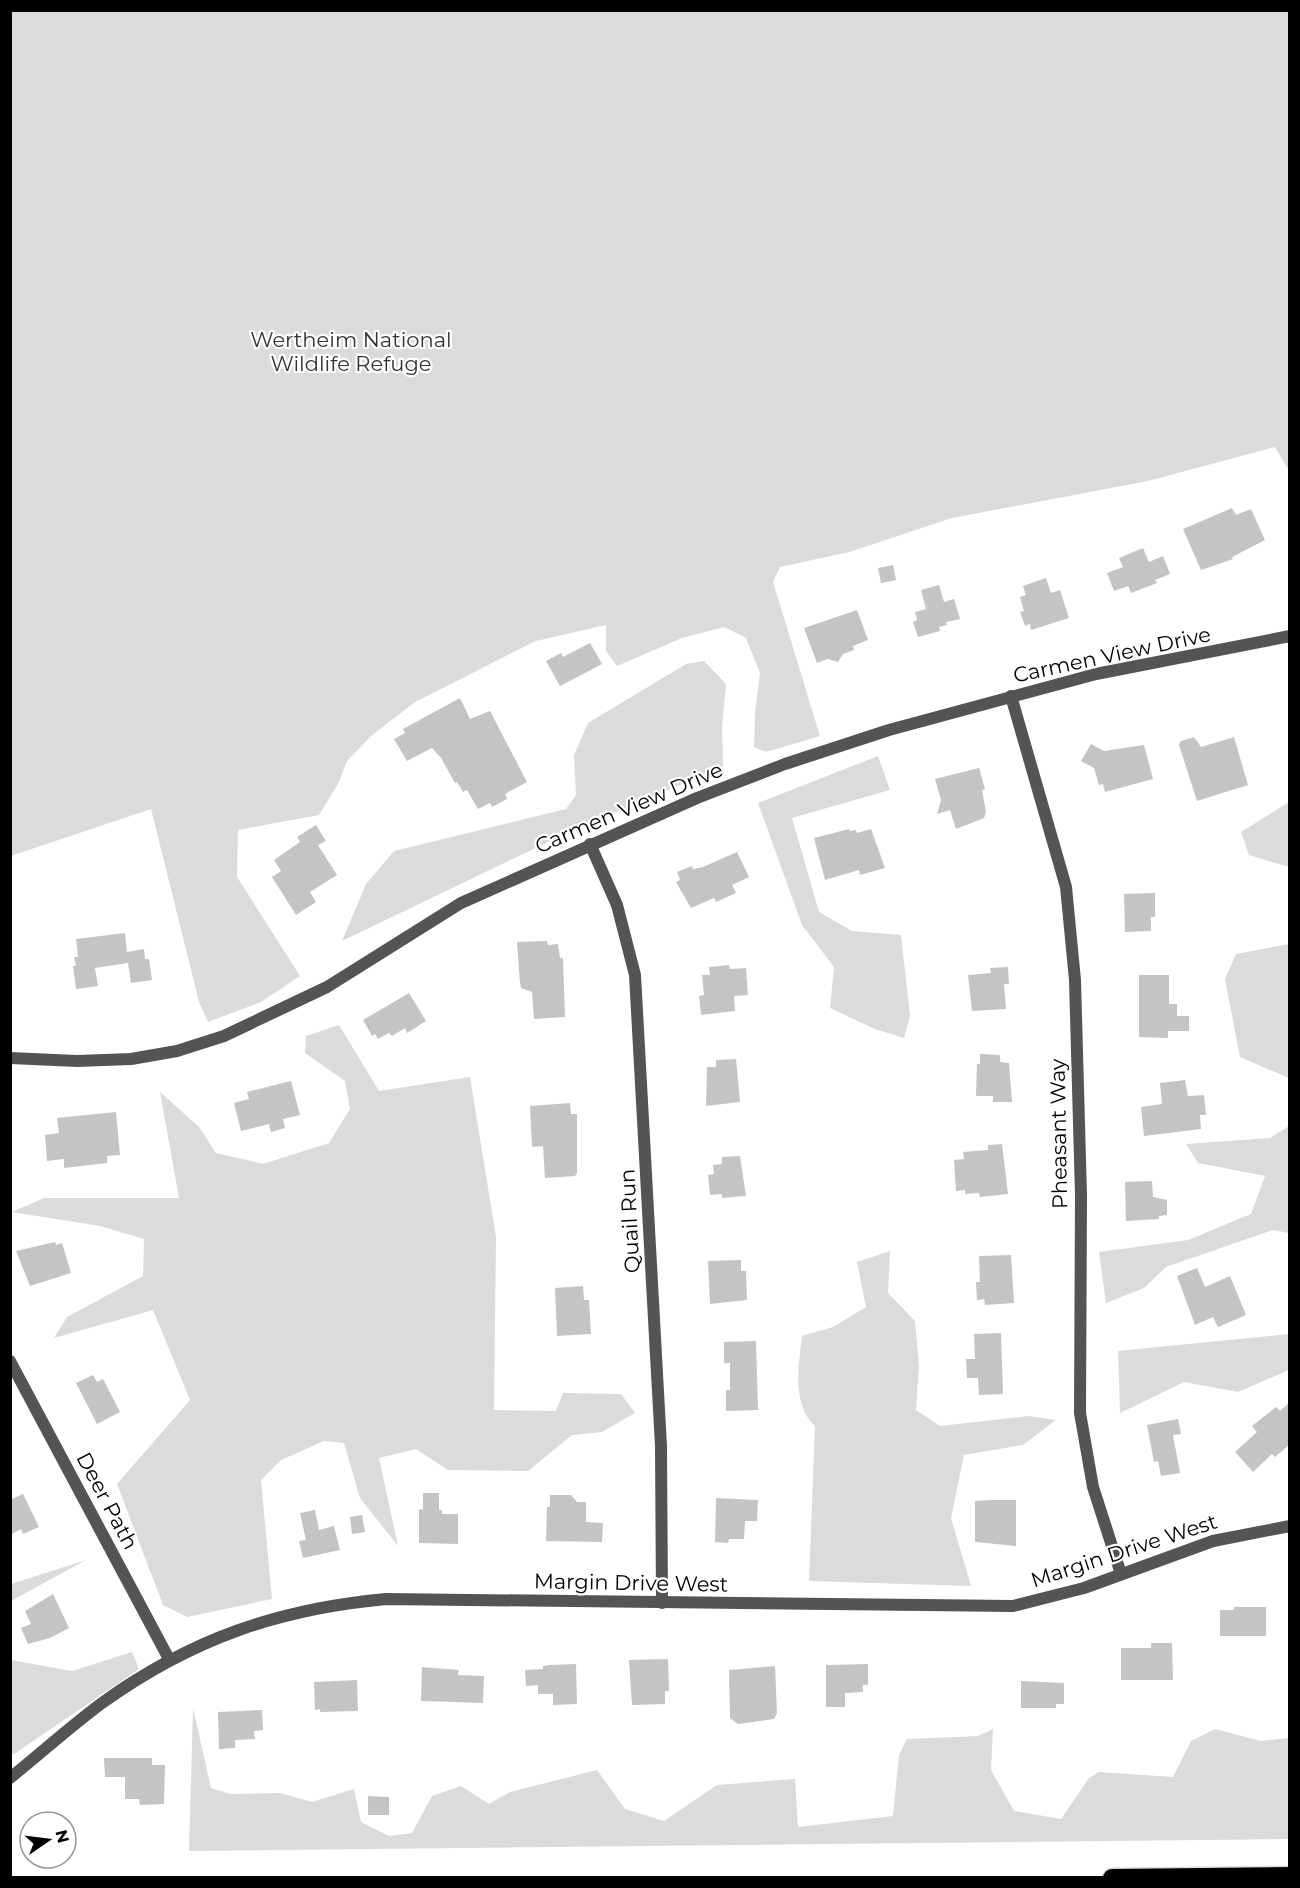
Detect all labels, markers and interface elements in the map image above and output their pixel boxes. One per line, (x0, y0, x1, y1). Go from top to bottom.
park label: Wertheim National Wildlife Refuge (250, 327, 452, 376)
street label: Carmen View Drive (1011, 621, 1213, 688)
street label: Carmen View Drive (531, 757, 726, 858)
street label: Pheasant Way (1045, 1058, 1072, 1209)
street label: Quail Run (614, 1168, 645, 1274)
street label: Deer Path (71, 1448, 143, 1554)
street label: Margin Drive West (1027, 1509, 1220, 1592)
street label: Margin Drive West (534, 1568, 728, 1597)
north arrow (18, 1810, 78, 1870)
text: N (51, 1828, 73, 1845)

